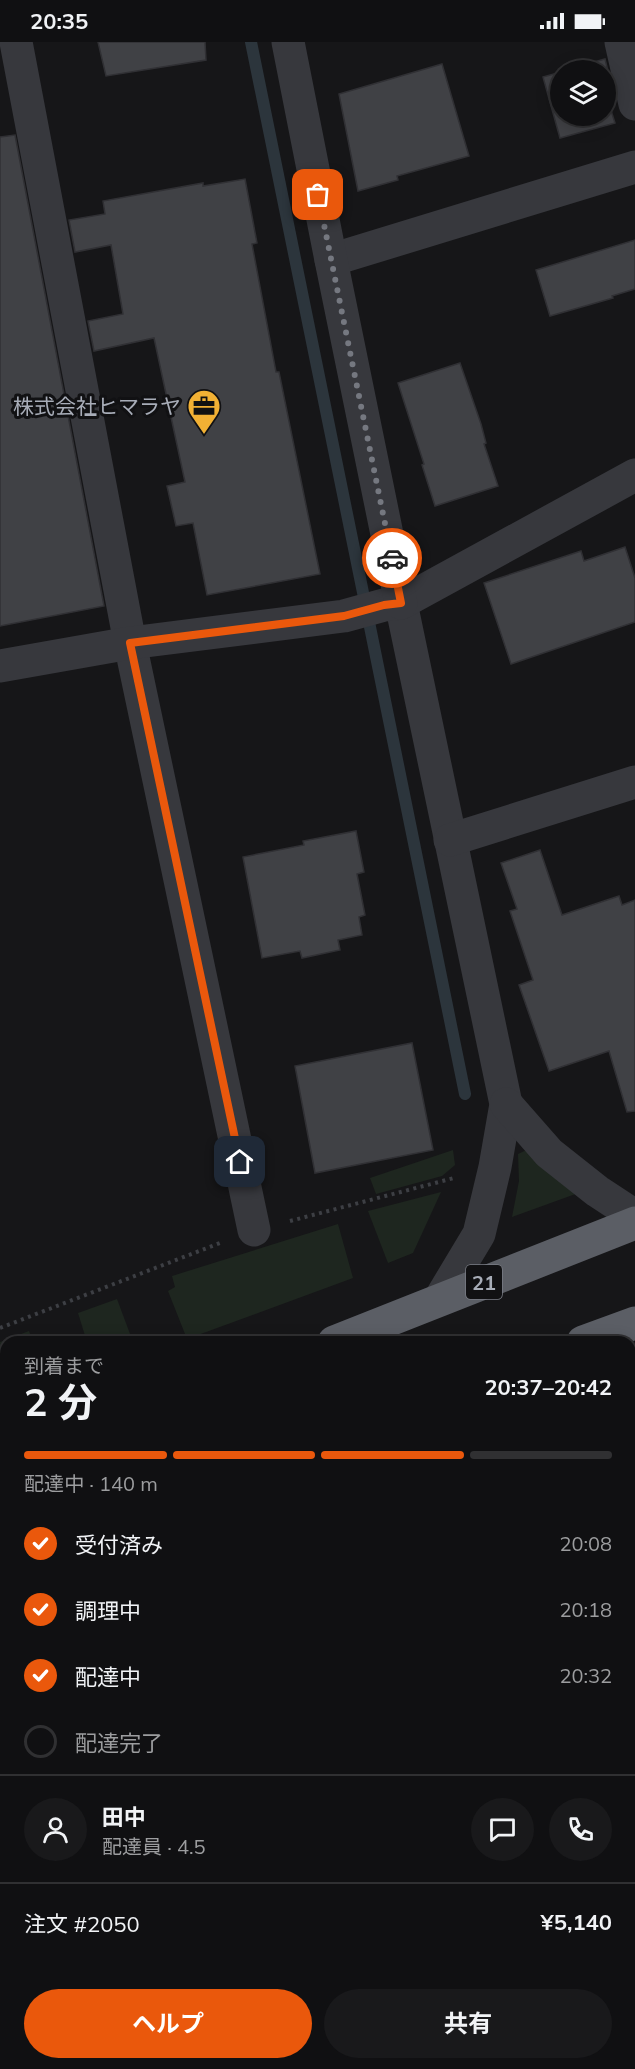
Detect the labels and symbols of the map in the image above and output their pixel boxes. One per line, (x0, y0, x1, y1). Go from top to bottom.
pin (292, 169, 343, 220)
office icon: 株式会社ヒマラヤ (186, 388, 222, 435)
place label: 株式会社ヒマラヤ (13, 393, 181, 419)
courier (362, 528, 422, 588)
pin (214, 1136, 265, 1187)
road number: 21 (466, 1265, 502, 1299)

